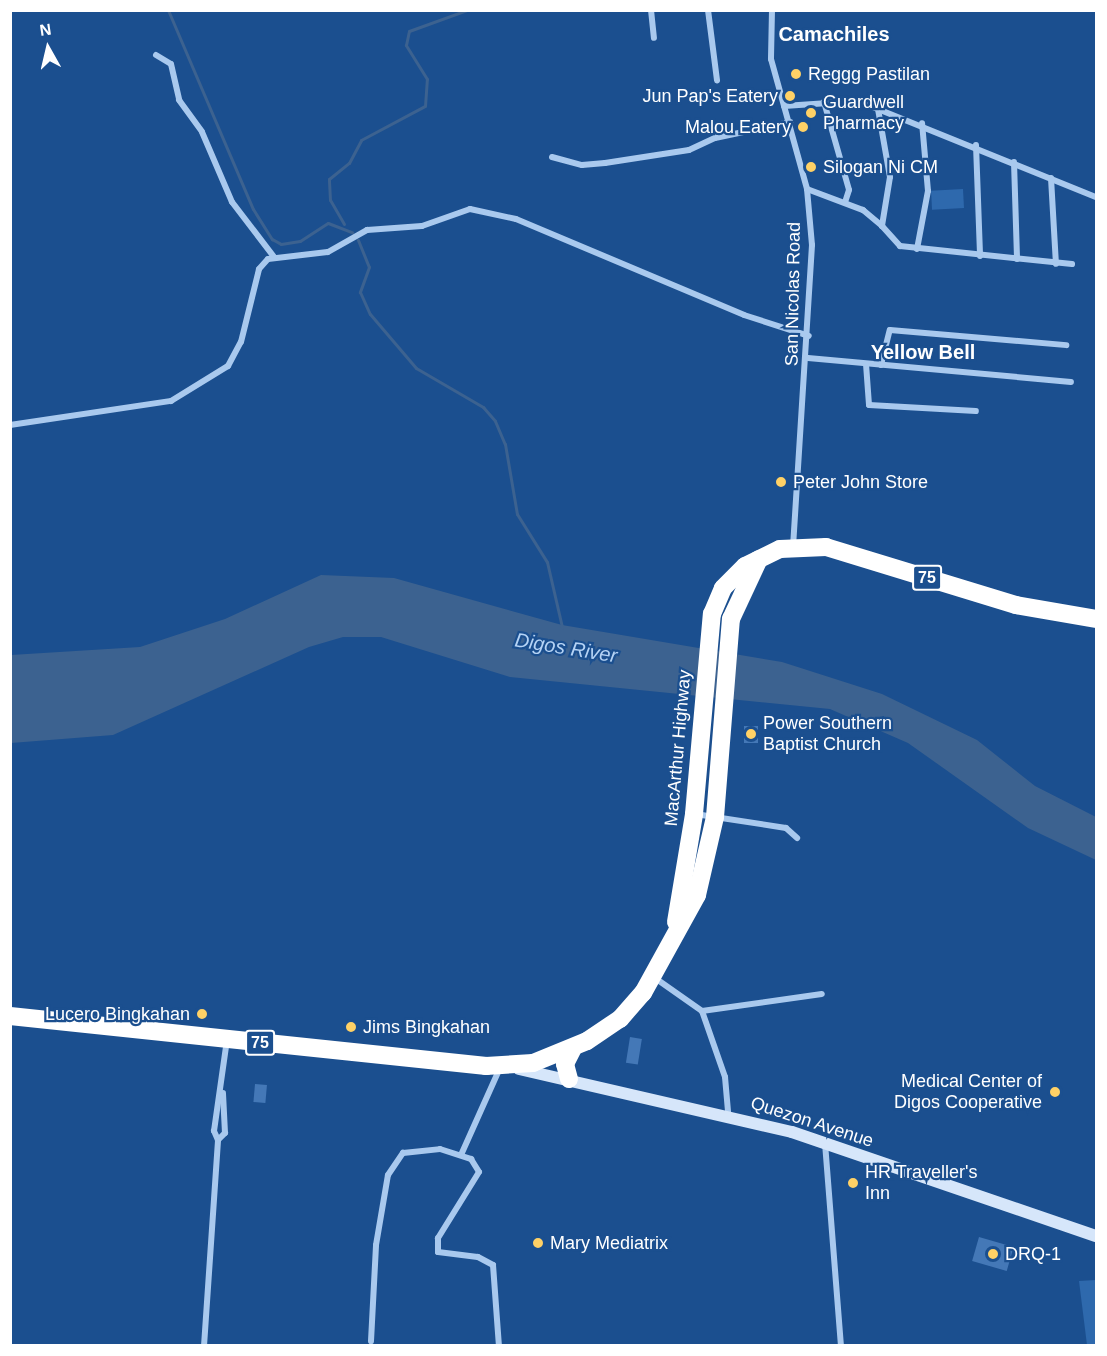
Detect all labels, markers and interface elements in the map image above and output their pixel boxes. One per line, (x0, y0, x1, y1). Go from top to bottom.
north arrow (18, 18, 78, 78)
text: N (39, 20, 52, 39)
district label: Camachiles (778, 22, 890, 46)
place label: Reggg Pastilan (808, 63, 930, 85)
marker: Reggg Pastilan (789, 67, 803, 81)
place label: Jun Pap's Eatery (642, 85, 778, 107)
marker: Jun Pap's Eatery (783, 89, 797, 103)
place label: Guardwell Pharmacy (823, 92, 904, 134)
marker: Guardwell Pharmacy (804, 106, 818, 120)
place label: Malou Eatery (685, 116, 791, 138)
marker: Malou Eatery (796, 120, 810, 134)
place label: Silogan Ni CM (823, 156, 938, 178)
marker: Silogan Ni CM (804, 160, 818, 174)
street label: San Nicolas Road (781, 222, 805, 366)
district label: Yellow Bell (871, 340, 975, 364)
place label: Peter John Store (793, 471, 928, 493)
marker: Peter John Store (774, 475, 788, 489)
road number: 75 (912, 565, 942, 591)
water label: Digos River (513, 628, 619, 668)
street label: MacArthur Highway (660, 669, 696, 827)
place label: Power Southern Baptist Church (763, 713, 892, 756)
marker: Power Southern Baptist Church (744, 727, 758, 741)
place label: Lucero Bingkahan (45, 1003, 190, 1025)
marker: Lucero Bingkahan (195, 1007, 209, 1021)
place label: Jims Bingkahan (363, 1016, 490, 1038)
marker: Jims Bingkahan (344, 1020, 358, 1034)
road number: 75 (245, 1030, 275, 1056)
place label: Medical Center of Digos Cooperative (894, 1071, 1042, 1114)
marker: Medical Center of Digos Cooperative (1046, 1083, 1064, 1101)
street label: Quezon Avenue (747, 1092, 877, 1152)
place label: HR Traveller's Inn (865, 1162, 978, 1204)
marker: HR Traveller's Inn (846, 1176, 860, 1190)
place label: Mary Mediatrix (550, 1232, 668, 1254)
marker: Mary Mediatrix (531, 1236, 545, 1250)
place label: DRQ-1 (1005, 1243, 1061, 1265)
marker: DRQ-1 (986, 1247, 1000, 1261)

